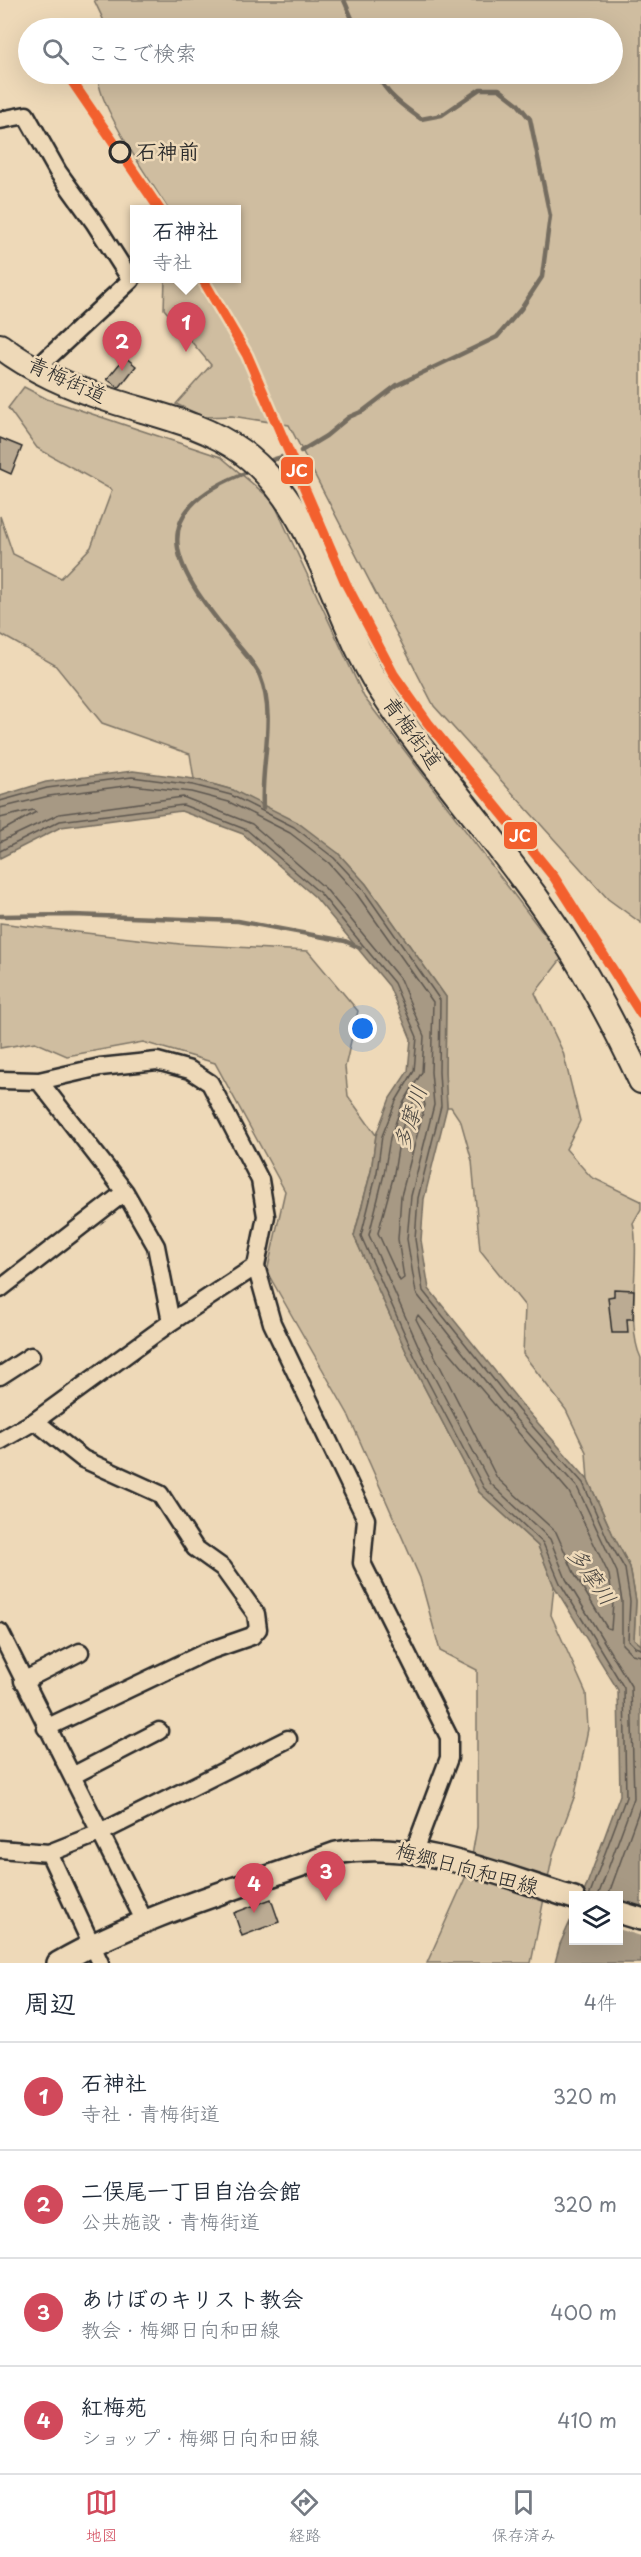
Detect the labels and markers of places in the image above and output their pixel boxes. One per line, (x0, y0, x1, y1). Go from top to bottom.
place label: 石神前 (136, 134, 199, 166)
marker: 石神前 (109, 141, 131, 163)
pin: 1 (166, 302, 206, 352)
pin: 2 (102, 322, 142, 371)
pin: 3 (306, 1852, 346, 1901)
pin: 4 (234, 1864, 274, 1913)

